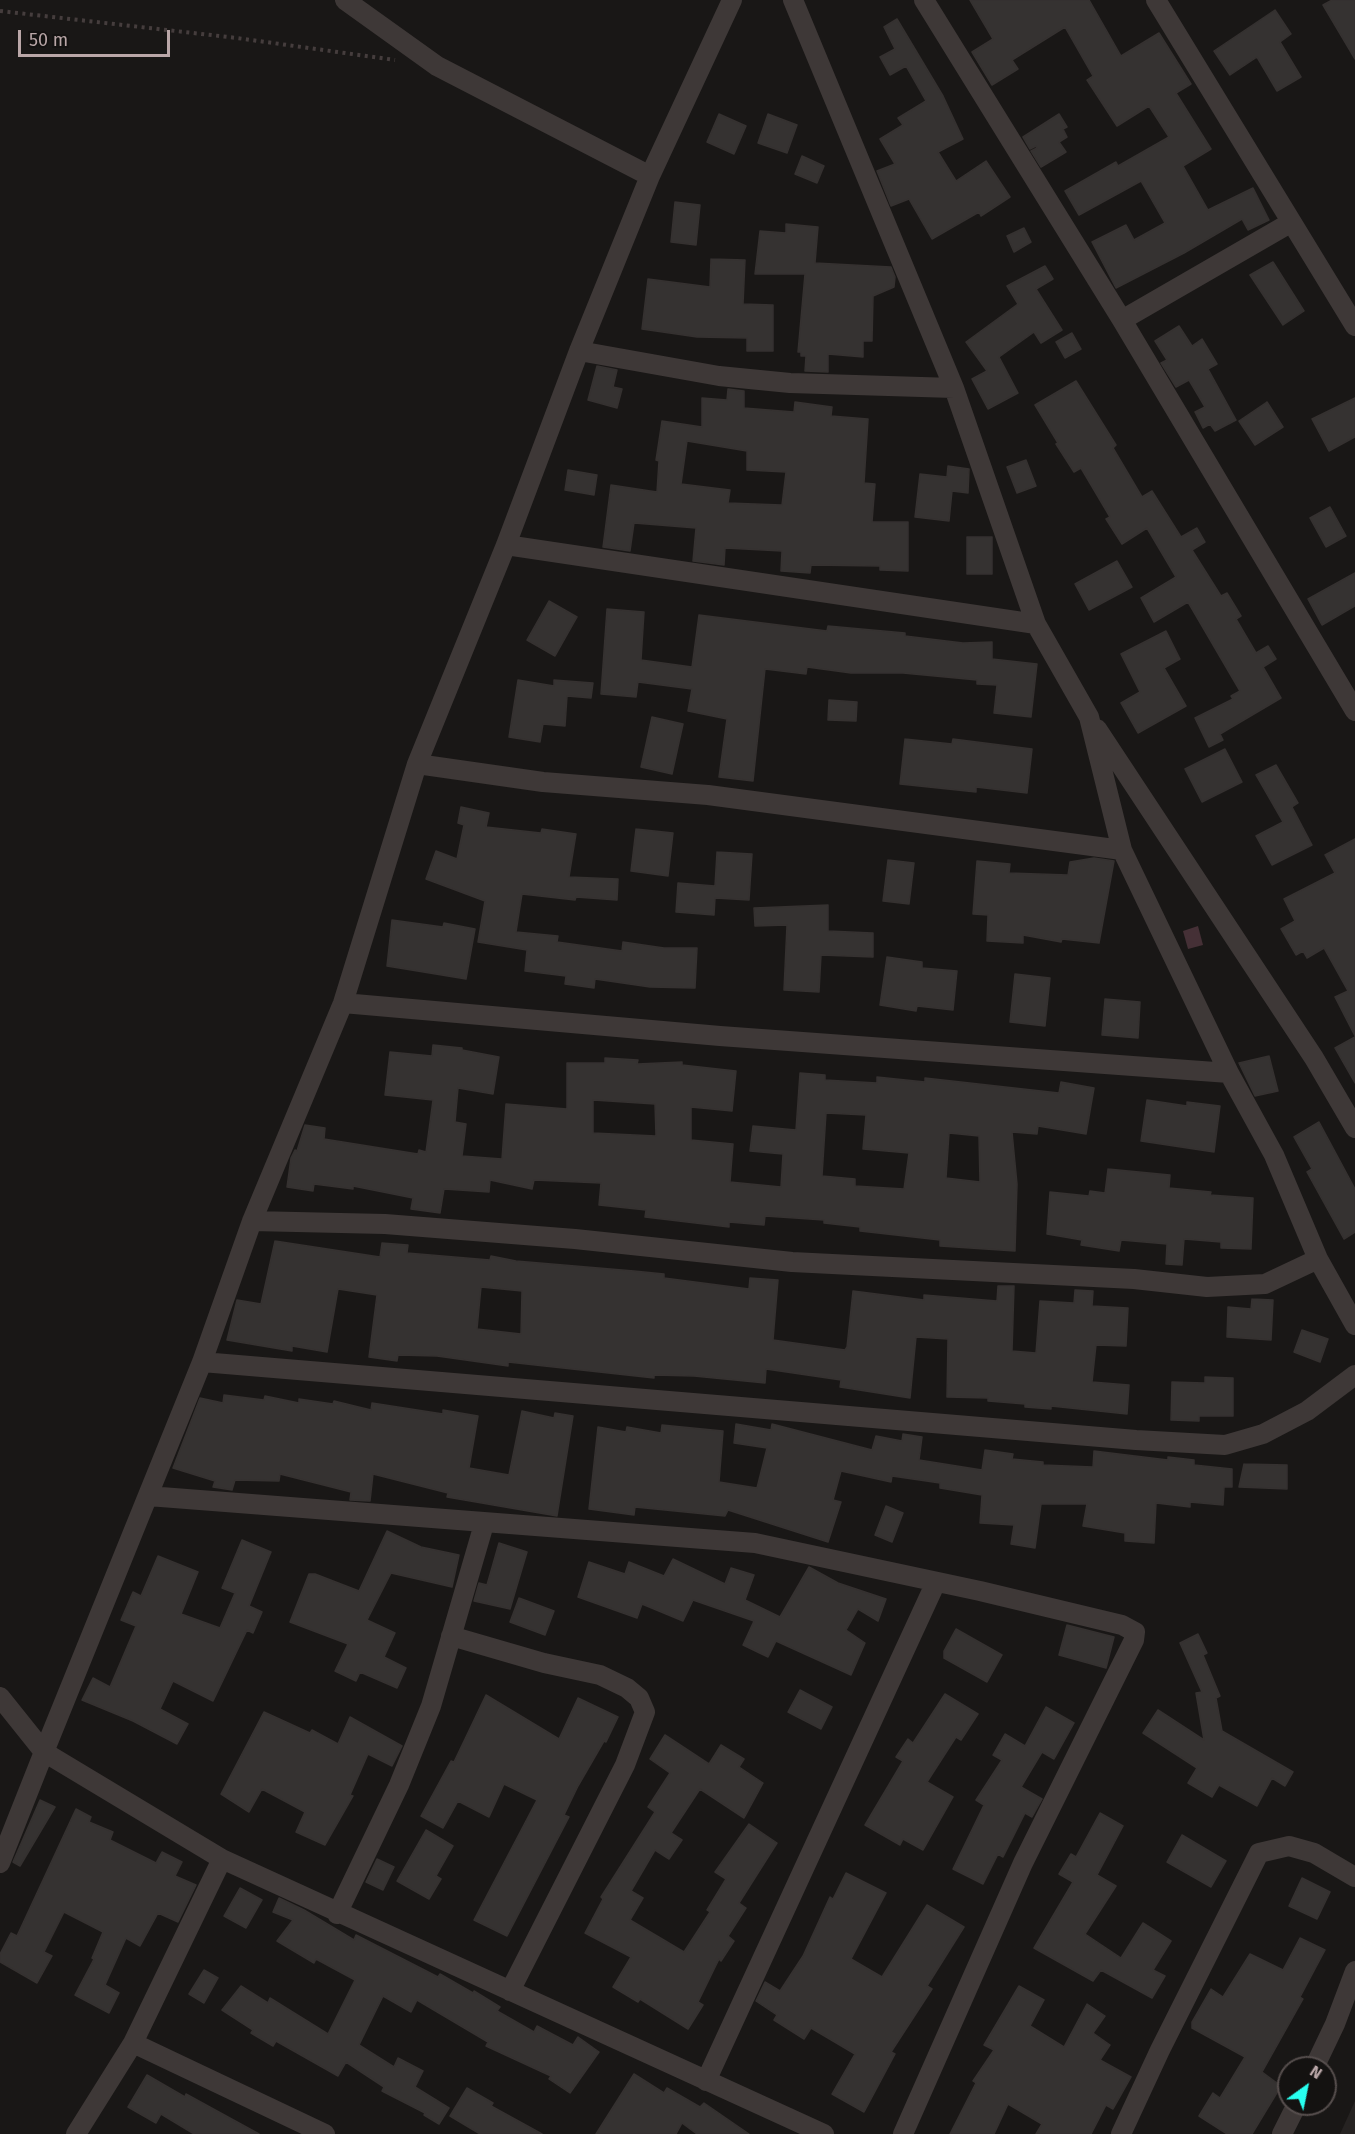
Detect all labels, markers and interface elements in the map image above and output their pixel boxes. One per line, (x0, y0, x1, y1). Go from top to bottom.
scale bar (21, 18, 172, 56)
text: 50 m (29, 29, 68, 51)
north arrow (1277, 2056, 1337, 2116)
text: N (1306, 2061, 1326, 2083)

